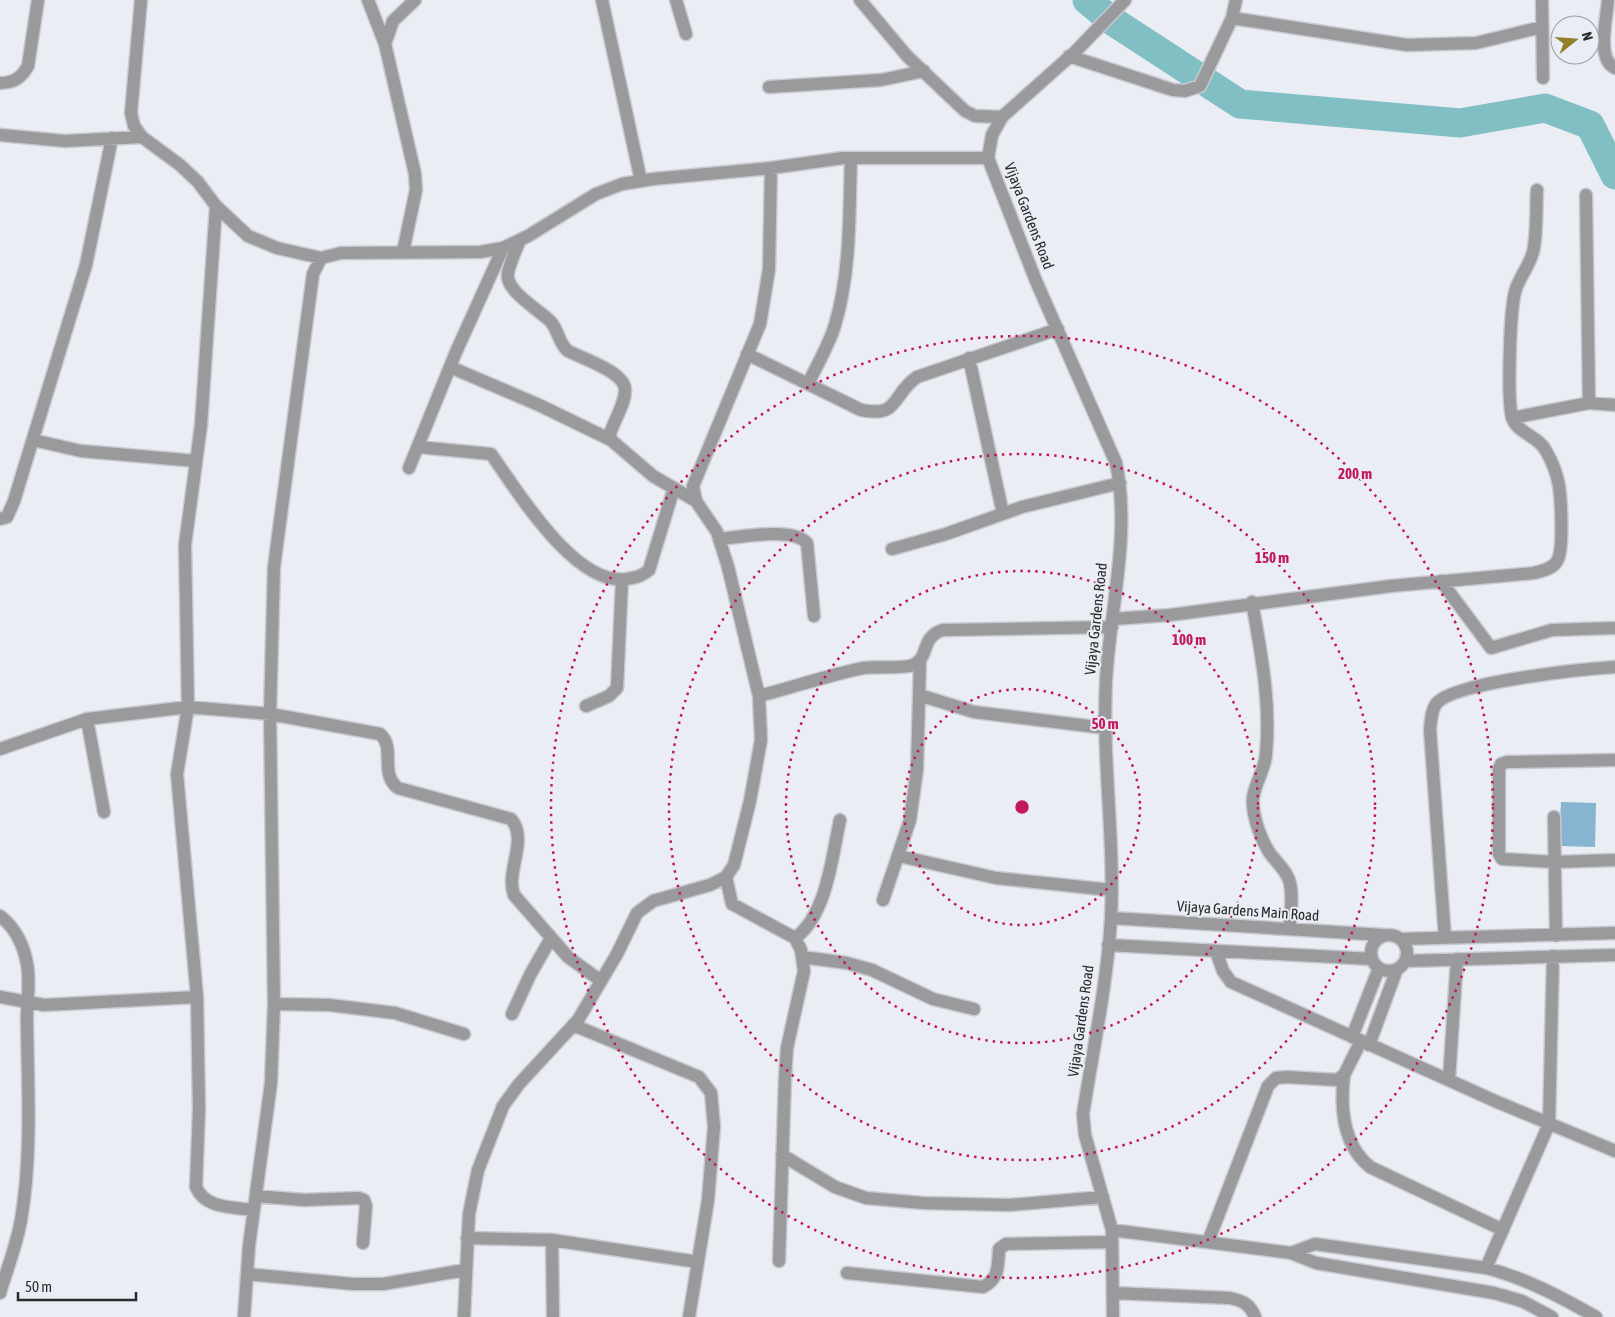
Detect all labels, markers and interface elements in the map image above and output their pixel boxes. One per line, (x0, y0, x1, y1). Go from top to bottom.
north arrow (1550, 15, 1600, 65)
text: N (1579, 30, 1596, 42)
street label: Vijaya Gardens Road (1001, 160, 1058, 272)
text: 200 m (1338, 465, 1372, 482)
text: 150 m (1255, 549, 1289, 566)
street label: Vijaya Gardens Road (1081, 562, 1110, 676)
text: 100 m (1172, 631, 1206, 648)
text: 50 m (1092, 715, 1119, 732)
centre of rings (1013, 798, 1031, 816)
street label: Vijaya Gardens Main Road (1176, 897, 1320, 924)
street label: Vijaya Gardens Road (1064, 964, 1097, 1078)
scale bar (18, 1270, 135, 1302)
text: 50 m (25, 1278, 52, 1295)

